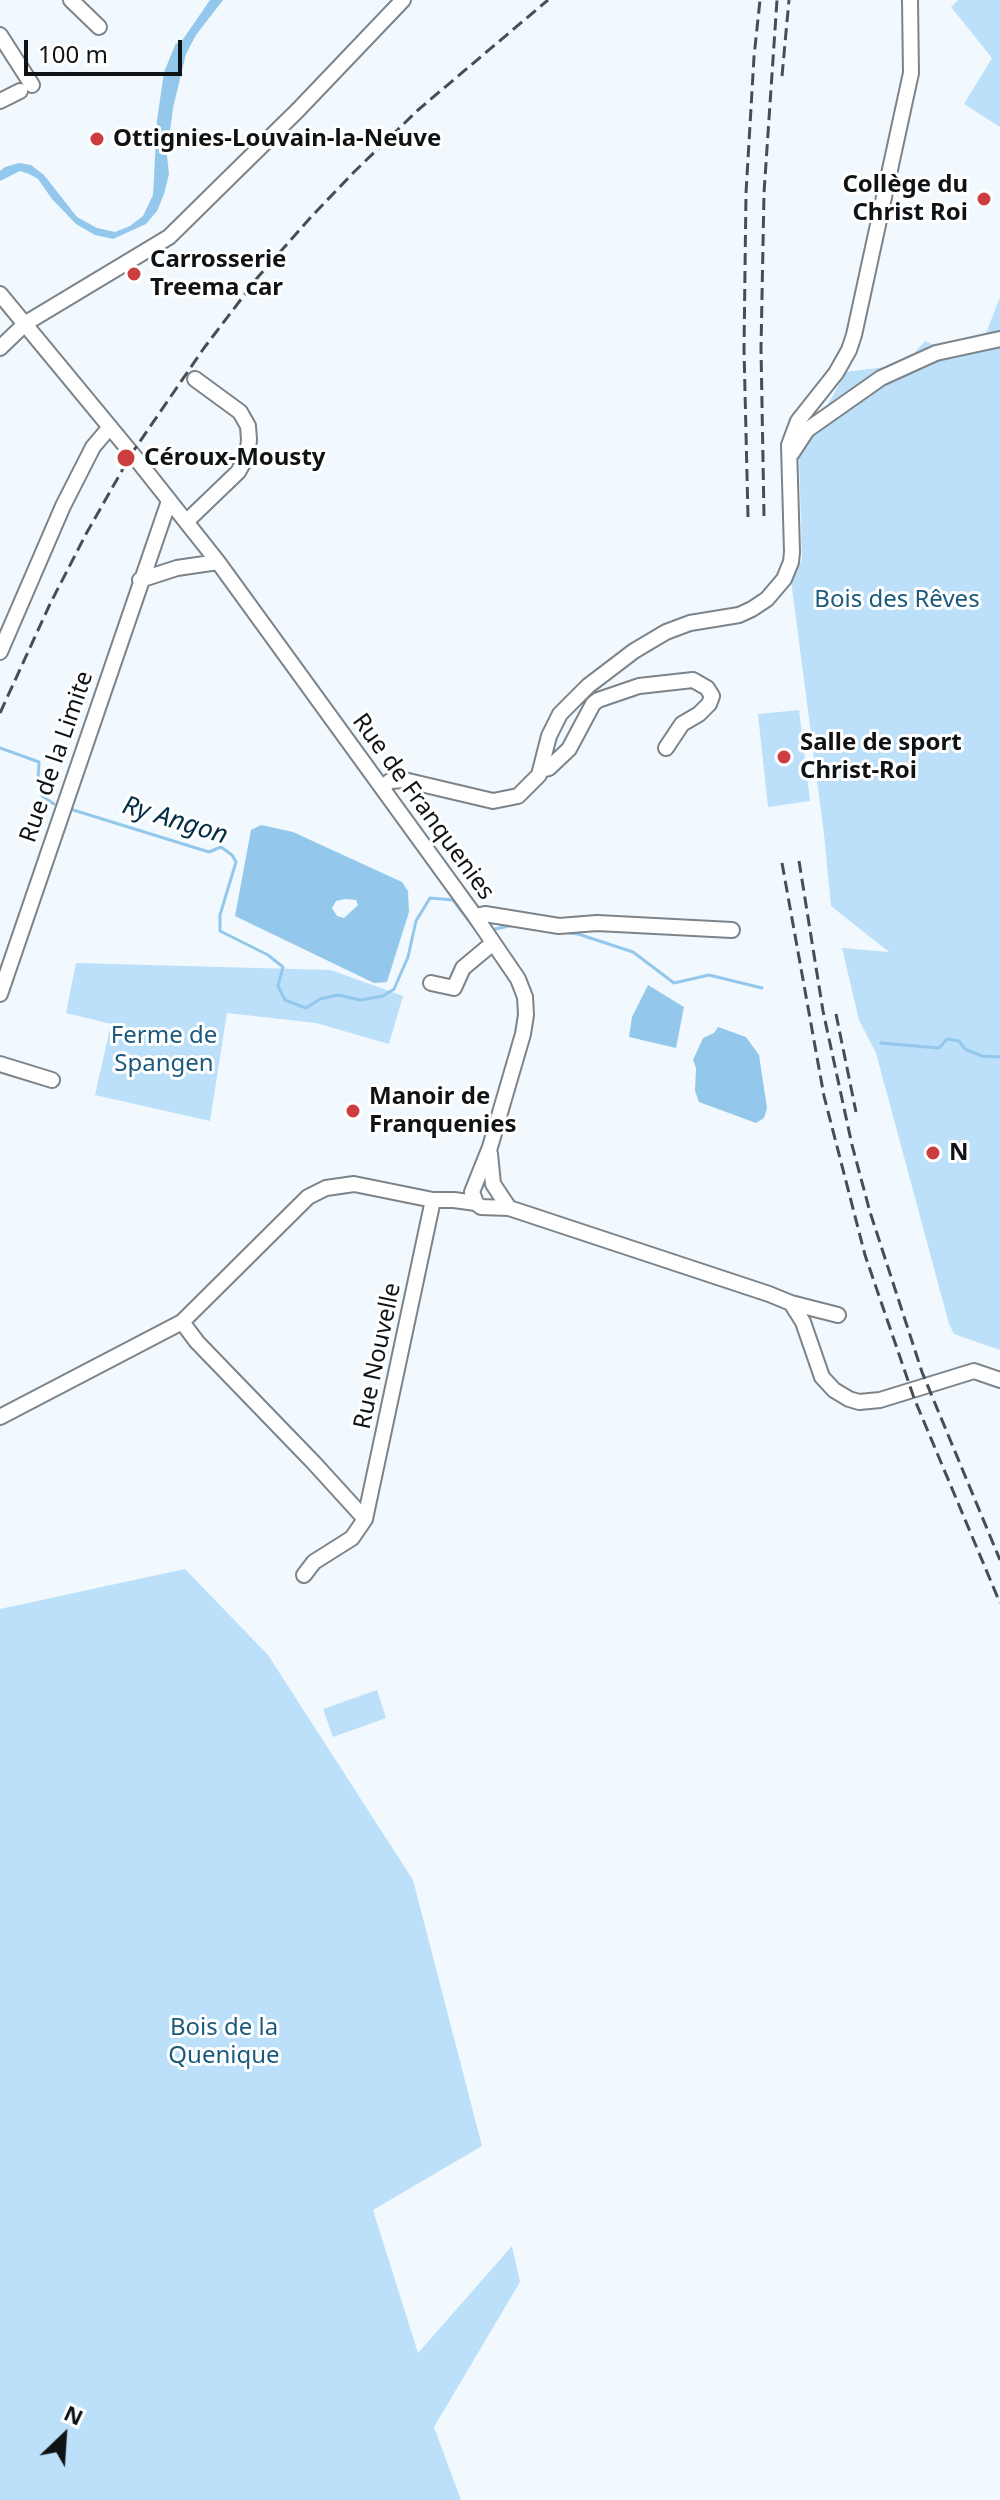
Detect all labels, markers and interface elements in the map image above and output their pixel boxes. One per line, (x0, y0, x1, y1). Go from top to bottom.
scale bar (28, 24, 186, 74)
text: 100 m (38, 37, 108, 70)
place label: Ottignies-Louvain-la-Neuve (113, 125, 441, 153)
marker: Ottignies-Louvain-la-Neuve (88, 130, 106, 148)
place label: Collège du Christ Roi (842, 171, 968, 227)
marker: Collège du Christ Roi (975, 190, 993, 208)
place label: Carrosserie Treema car (150, 246, 286, 302)
marker: Carrosserie Treema car (125, 265, 143, 283)
place label: Céroux-Mousty (144, 444, 326, 472)
marker: Céroux-Mousty (115, 447, 137, 469)
park label: Bois des Rêves (814, 586, 980, 614)
street label: Rue de la Limite (14, 667, 100, 847)
street label: Rue de Franquenies (346, 708, 500, 906)
place label: Salle de sport Christ-Roi (800, 729, 962, 785)
marker: Salle de sport Christ-Roi (775, 748, 793, 766)
water label: Ry Angon (119, 790, 231, 852)
park label: Ferme de Spangen (111, 1022, 217, 1078)
place label: Manoir de Franquenies (369, 1083, 517, 1139)
marker: Manoir de Franquenies (344, 1102, 362, 1120)
place label: N (949, 1139, 969, 1167)
marker: N (924, 1144, 942, 1162)
street label: Rue Nouvelle (348, 1280, 408, 1432)
park label: Bois de la Quenique (168, 2014, 280, 2070)
north arrow (24, 2396, 104, 2476)
text: N (60, 2397, 89, 2432)

